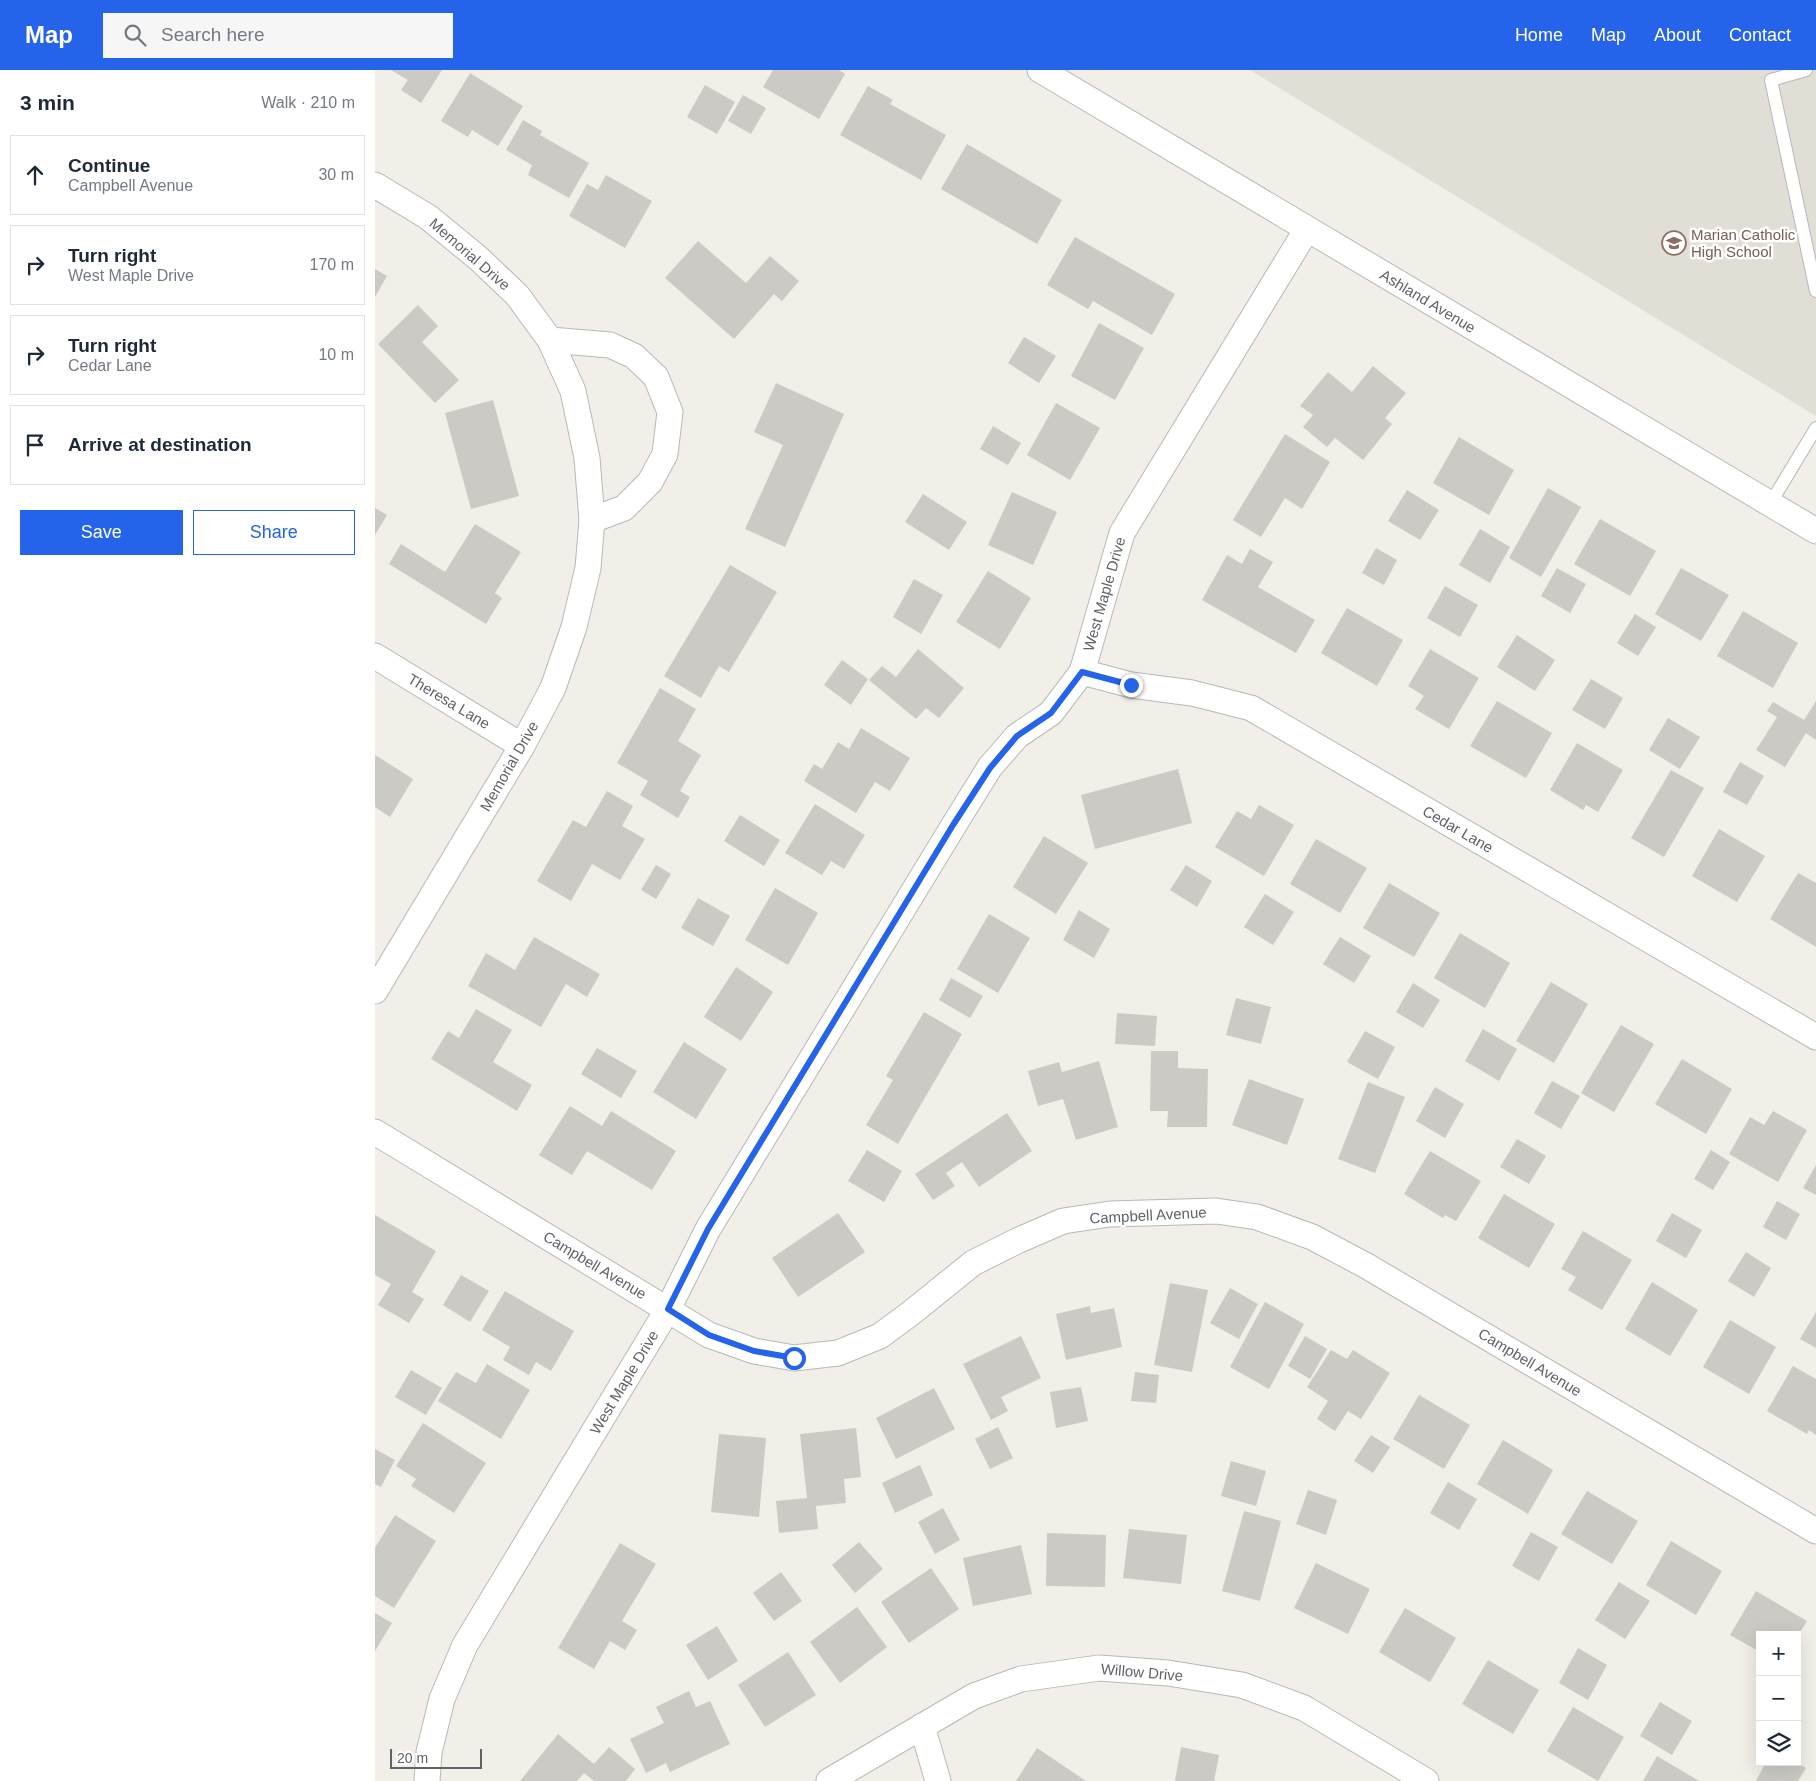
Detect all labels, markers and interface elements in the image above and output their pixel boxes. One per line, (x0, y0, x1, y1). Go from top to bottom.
search box (103, 13, 453, 58)
text: Map (25, 21, 73, 48)
icon: search (121, 21, 149, 49)
text: Search here (161, 24, 265, 45)
text: Home (1515, 25, 1563, 45)
text: Map (1591, 25, 1626, 45)
text: About (1654, 25, 1701, 45)
text: Contact (1729, 25, 1791, 45)
text: 3 min (20, 91, 75, 114)
text: Walk · 210 m (261, 94, 355, 111)
text: Continue (68, 155, 150, 176)
icon: ahead (21, 161, 49, 189)
text: 30 m (318, 166, 354, 183)
text: Campbell Avenue (68, 177, 193, 194)
street label: Memorial Drive (426, 215, 514, 293)
place label: Marian Catholic High School (1691, 226, 1796, 260)
school or university icon: Marian Catholic High School (1661, 230, 1687, 256)
text: Turn right (68, 245, 156, 266)
icon: right (21, 251, 49, 279)
text: 170 m (310, 256, 354, 273)
street label: Ashland Avenue (1377, 266, 1479, 336)
text: West Maple Drive (68, 267, 194, 284)
text: Turn right (68, 335, 156, 356)
icon: right (21, 341, 49, 369)
text: 10 m (318, 346, 354, 363)
text: Cedar Lane (68, 357, 152, 374)
icon: arrive (21, 431, 49, 459)
text: Arrive at destination (68, 434, 252, 455)
button: Save (20, 510, 183, 555)
button: Share (193, 510, 355, 555)
street label: West Maple Drive (1080, 535, 1128, 653)
street label: Theresa Lane (405, 670, 493, 732)
route end (1120, 674, 1143, 697)
street label: Memorial Drive (476, 718, 542, 814)
street label: Cedar Lane (1420, 802, 1496, 856)
street label: Campbell Avenue (1089, 1203, 1207, 1227)
street label: Campbell Avenue (540, 1228, 650, 1302)
street label: Campbell Avenue (1475, 1325, 1585, 1399)
street label: West Maple Drive (586, 1327, 662, 1437)
route start (783, 1347, 806, 1370)
map controls (1756, 1631, 1801, 1766)
button: + (1756, 1631, 1801, 1676)
street label: Willow Drive (1100, 1660, 1184, 1684)
button: − (1756, 1676, 1801, 1721)
button: layers (1756, 1721, 1801, 1766)
scale bar (390, 1746, 483, 1769)
text: 20 m (397, 1750, 428, 1766)

